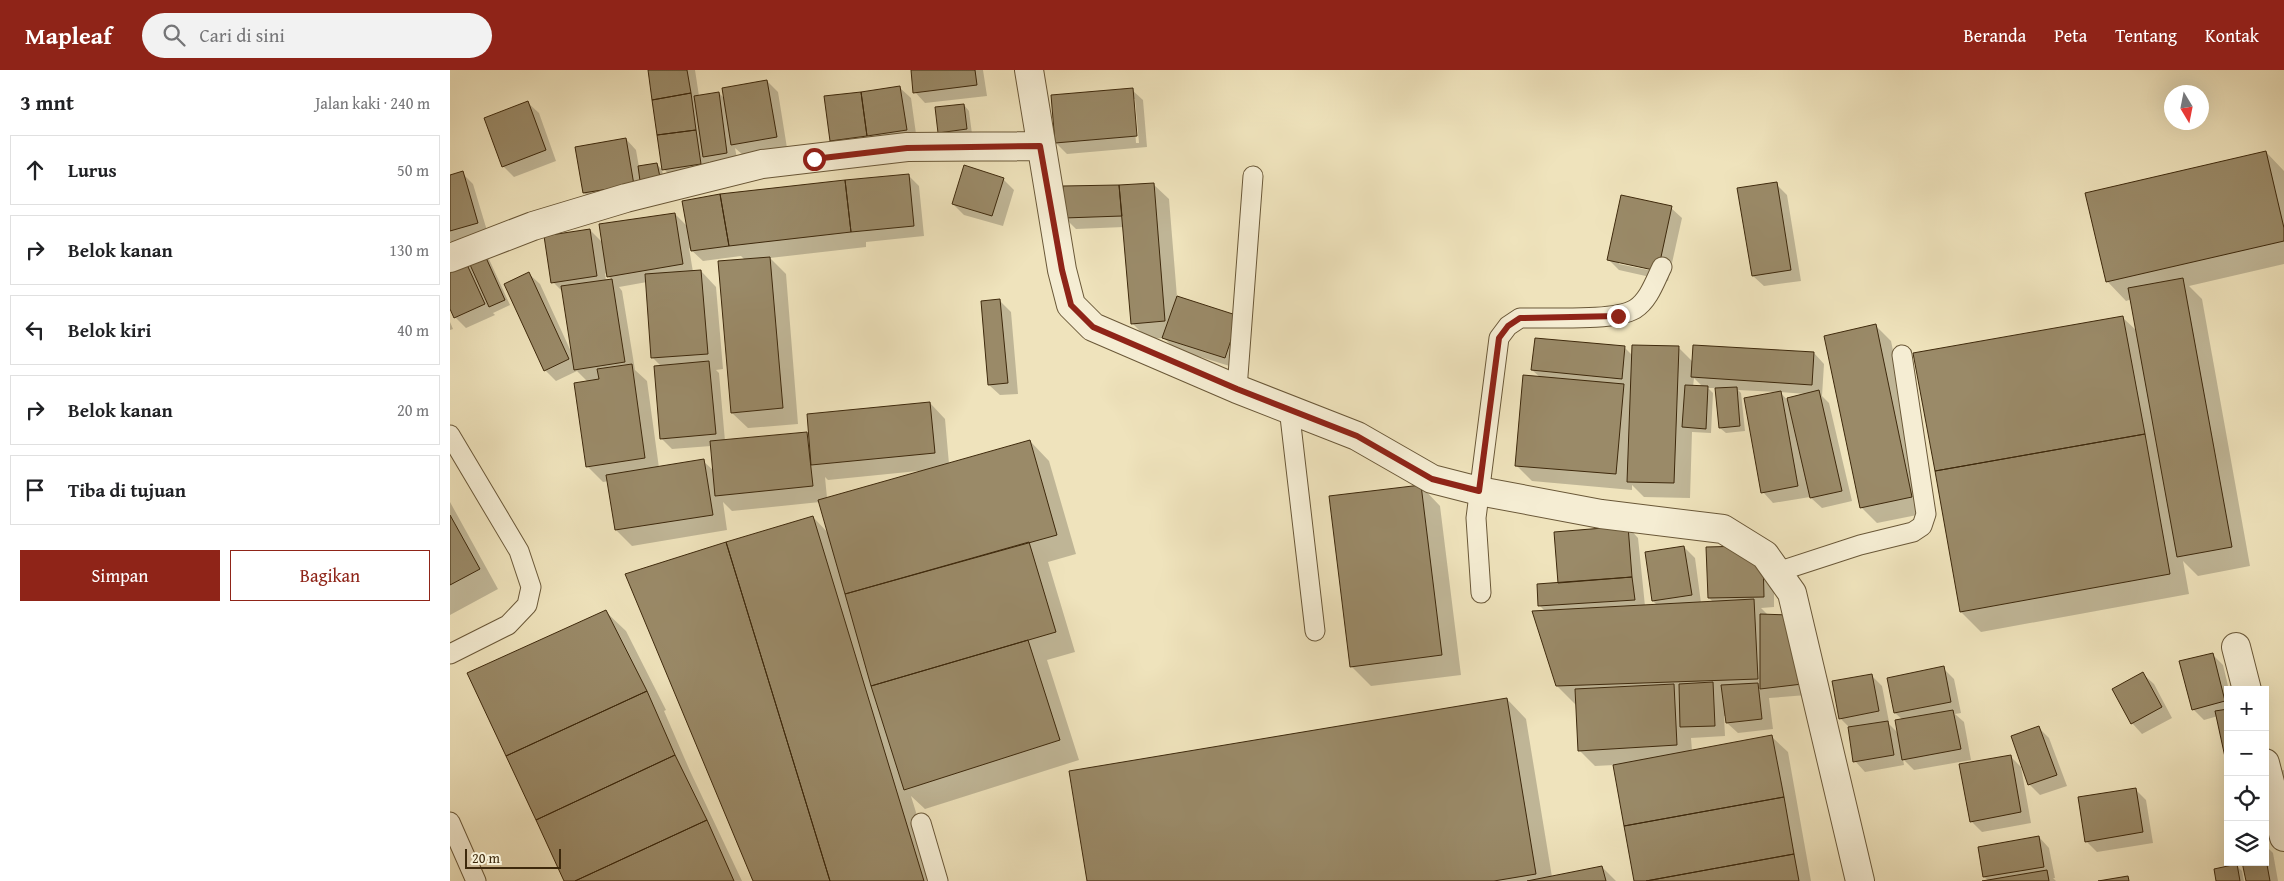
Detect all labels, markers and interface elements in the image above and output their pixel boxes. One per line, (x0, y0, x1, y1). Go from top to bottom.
search box (142, 13, 492, 58)
text: Mapleaf (25, 18, 112, 53)
icon: search (160, 21, 188, 49)
text: Cari di sini (200, 21, 285, 49)
text: Beranda (1964, 22, 2026, 49)
text: Peta (2054, 22, 2087, 49)
text: Tentang (2115, 22, 2177, 49)
text: Kontak (2205, 22, 2259, 49)
north arrow (2164, 85, 2209, 130)
text: 3 mnt (20, 87, 74, 118)
text: Jalan kaki · 240 m (315, 91, 430, 115)
route start (803, 148, 826, 171)
icon: ahead (21, 156, 49, 184)
text: Lurus (68, 156, 117, 184)
text: 50 m (397, 158, 429, 182)
icon: right (21, 236, 49, 264)
text: Belok kanan (68, 236, 173, 264)
text: 130 m (389, 238, 429, 262)
route end (1607, 305, 1630, 328)
icon: left (21, 316, 49, 344)
text: Belok kiri (68, 316, 151, 344)
text: 40 m (397, 318, 429, 342)
icon: right (21, 396, 49, 424)
text: Belok kanan (68, 396, 173, 424)
text: 20 m (397, 398, 429, 422)
icon: arrive (21, 476, 49, 504)
text: Tiba di tujuan (68, 476, 186, 504)
button: Simpan (20, 550, 220, 601)
button: Bagikan (230, 550, 430, 601)
map controls (2224, 686, 2269, 866)
button: + (2224, 686, 2269, 731)
button: − (2224, 731, 2269, 776)
button: locate (2224, 776, 2269, 821)
button: layers (2224, 821, 2269, 866)
scale bar (465, 846, 561, 869)
text: 20 m (472, 848, 500, 868)

